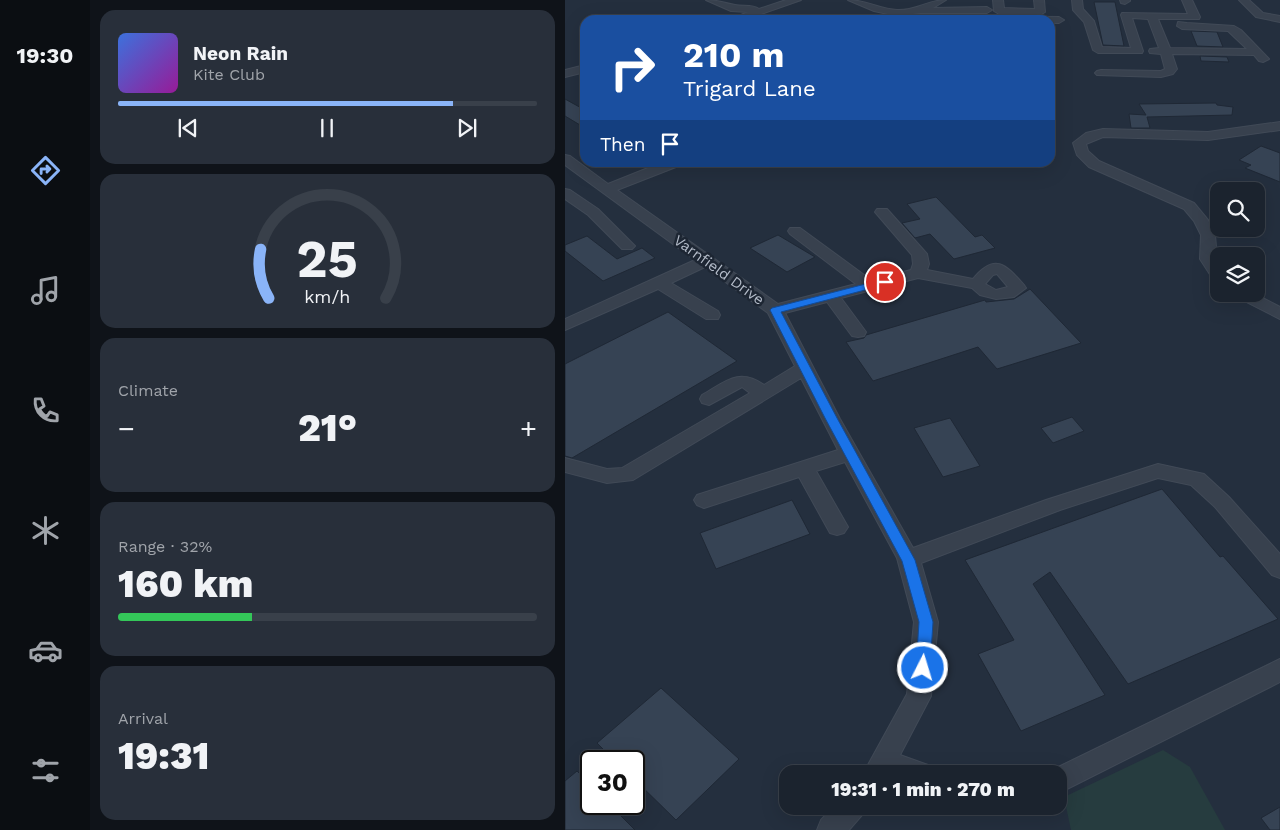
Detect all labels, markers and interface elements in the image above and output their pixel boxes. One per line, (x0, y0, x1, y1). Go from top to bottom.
text: 210 m (683, 34, 784, 76)
icon: right (600, 35, 665, 100)
text: Neon Rain (193, 42, 288, 65)
text: 19:30 (17, 43, 73, 68)
text: Kite Club (193, 65, 265, 84)
text: Trigard Lane (683, 76, 816, 101)
icon: previous (174, 114, 202, 142)
icon: pause (313, 114, 341, 142)
icon: next (453, 114, 481, 142)
icon: arrive (656, 130, 684, 158)
text: Then (600, 133, 646, 156)
icon: directions (28, 153, 63, 188)
map controls (1210, 182, 1265, 302)
button: search (1210, 182, 1265, 237)
text: 25 (297, 229, 358, 290)
street label: Varnfield Drive (670, 231, 768, 309)
button: layers (1210, 247, 1265, 302)
pin (864, 261, 906, 303)
icon: arrive (871, 268, 899, 296)
icon: music (28, 273, 63, 308)
text: km/h (304, 286, 351, 307)
text: Climate (118, 381, 178, 400)
icon: phone (28, 393, 63, 428)
text: 21° (298, 406, 357, 450)
text: − (118, 412, 135, 445)
text: + (520, 412, 537, 445)
icon: climate (28, 513, 63, 548)
text: Range · 32% (118, 537, 212, 556)
text: 160 km (118, 562, 253, 606)
icon: car (28, 633, 63, 668)
position arrow (896, 641, 948, 693)
text: Arrival (118, 709, 168, 728)
text: 19:31 (118, 734, 210, 778)
speed limit sign: 30 (580, 750, 645, 815)
icon: filters (28, 753, 63, 788)
text: 19:31 · 1 min · 270 m (831, 778, 1015, 801)

